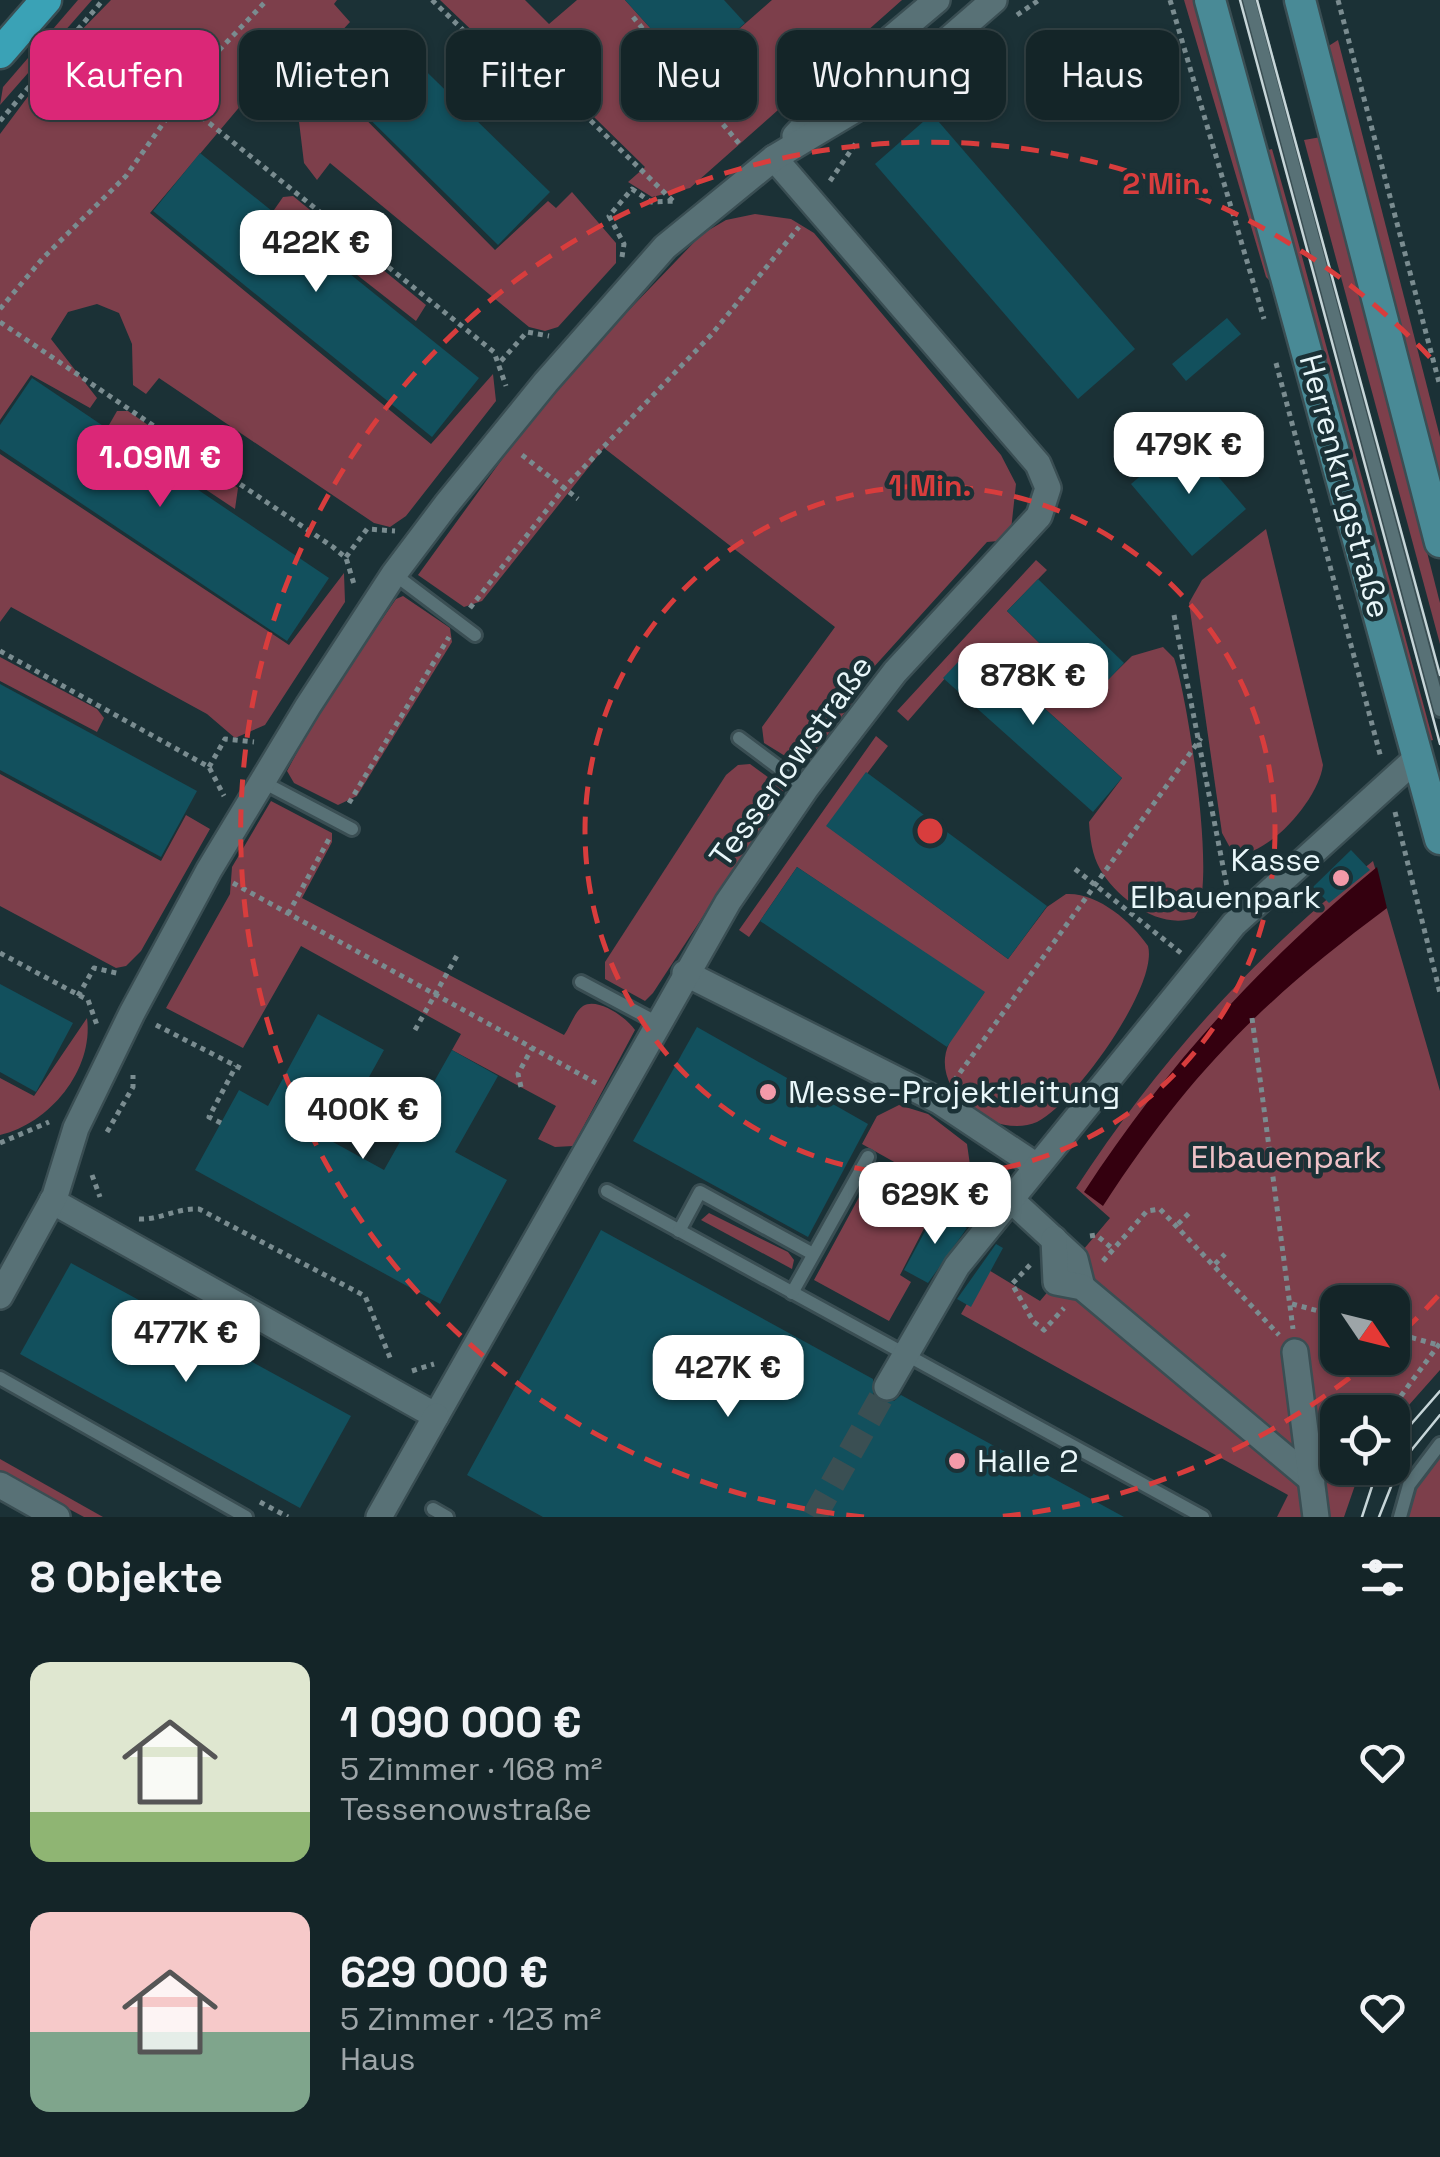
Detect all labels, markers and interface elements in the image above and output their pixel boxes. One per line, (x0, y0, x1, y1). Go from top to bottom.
chip: Kaufen (30, 30, 219, 120)
chip: Mieten (239, 30, 426, 120)
chip: Filter (446, 30, 601, 120)
chip: Neu (621, 30, 757, 120)
chip: Wohnung (777, 30, 1006, 120)
chip: Haus (1026, 30, 1179, 120)
text: 2 Min. (1122, 164, 1210, 203)
pin: 422K € (235, 210, 397, 295)
text: 422K € (262, 222, 370, 262)
street label: Herrenkrugstraße (1291, 350, 1399, 622)
pin: 479K € (1108, 412, 1270, 497)
text: 479K € (1136, 424, 1242, 464)
pin: 1.09M € (68, 425, 252, 510)
text: 1.09M € (99, 437, 221, 477)
text: 1 Min. (888, 466, 972, 505)
pin: 878K € (952, 643, 1114, 728)
street label: Tessenowstraße (701, 647, 881, 875)
text: 878K € (980, 655, 1086, 695)
centre of rings (912, 813, 948, 849)
place label: Kasse Elbauenpark (1130, 840, 1321, 917)
marker: Kasse Elbauenpark (1330, 867, 1352, 889)
place label: Messe-Projektleitung (788, 1072, 1120, 1112)
pin: 400K € (282, 1077, 444, 1162)
marker: Messe-Projektleitung (757, 1081, 779, 1103)
text: 400K € (307, 1089, 419, 1129)
park label: Elbauenpark (1191, 1137, 1381, 1177)
pin: 629K € (854, 1162, 1016, 1247)
text: 629K € (881, 1174, 989, 1214)
north arrow (1320, 1285, 1410, 1375)
map controls (1320, 1285, 1410, 1485)
pin: 477K € (105, 1300, 267, 1385)
text: 477K € (134, 1312, 238, 1352)
pin: 427K € (647, 1335, 809, 1420)
text: 427K € (675, 1347, 781, 1387)
button: locate (1320, 1395, 1410, 1485)
place label: Halle 2 (977, 1441, 1079, 1481)
marker: Halle 2 (946, 1450, 968, 1472)
icon: filters (1355, 1550, 1410, 1605)
text: 8 Objekte (30, 1551, 223, 1604)
text: 1 090 000 € (340, 1696, 582, 1749)
icon: home (110, 1702, 230, 1822)
icon: heart (1355, 1735, 1410, 1790)
text: 5 Zimmer · 168 m² (340, 1749, 603, 1789)
text: Tessenowstraße (340, 1789, 592, 1829)
text: 629 000 € (340, 1946, 548, 1999)
icon: home (110, 1952, 230, 2072)
icon: heart (1355, 1985, 1410, 2040)
text: 5 Zimmer · 123 m² (340, 1999, 602, 2039)
text: Haus (340, 2039, 415, 2079)

